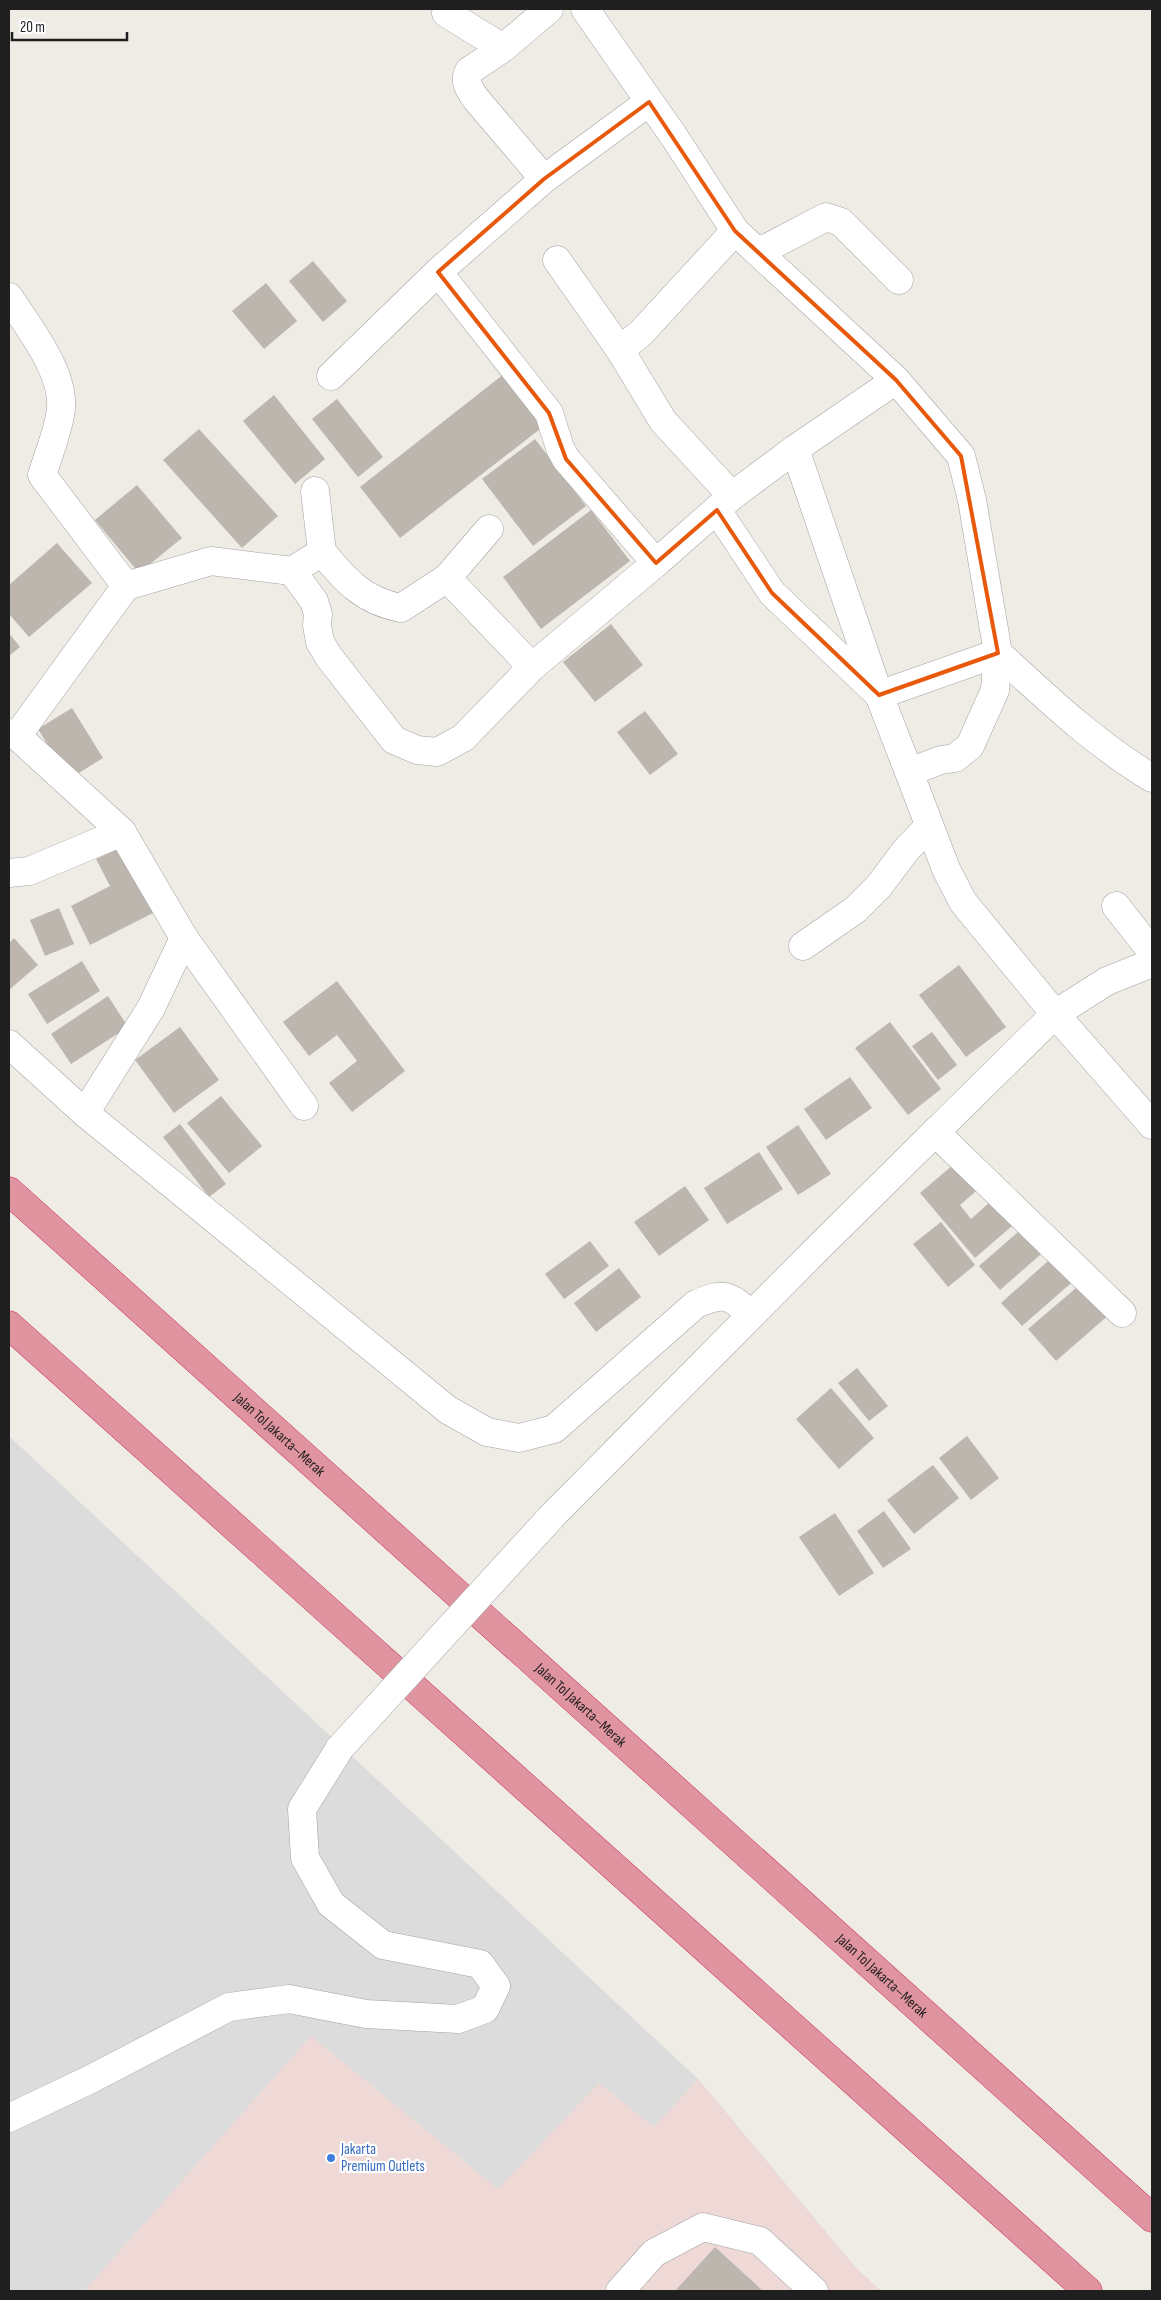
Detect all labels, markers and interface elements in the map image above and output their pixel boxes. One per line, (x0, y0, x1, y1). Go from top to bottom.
scale bar (12, 10, 128, 42)
text: 20 m (20, 18, 45, 37)
street label: Jalan Tol Jakarta–Merak (229, 1388, 329, 1481)
street label: Jalan Tol Jakarta–Merak (530, 1659, 631, 1752)
street label: Jalan Tol Jakarta–Merak (831, 1929, 932, 2022)
place label: Jakarta Premium Outlets (340, 2140, 425, 2176)
marker: Jakarta Premium Outlets (325, 2152, 337, 2164)

